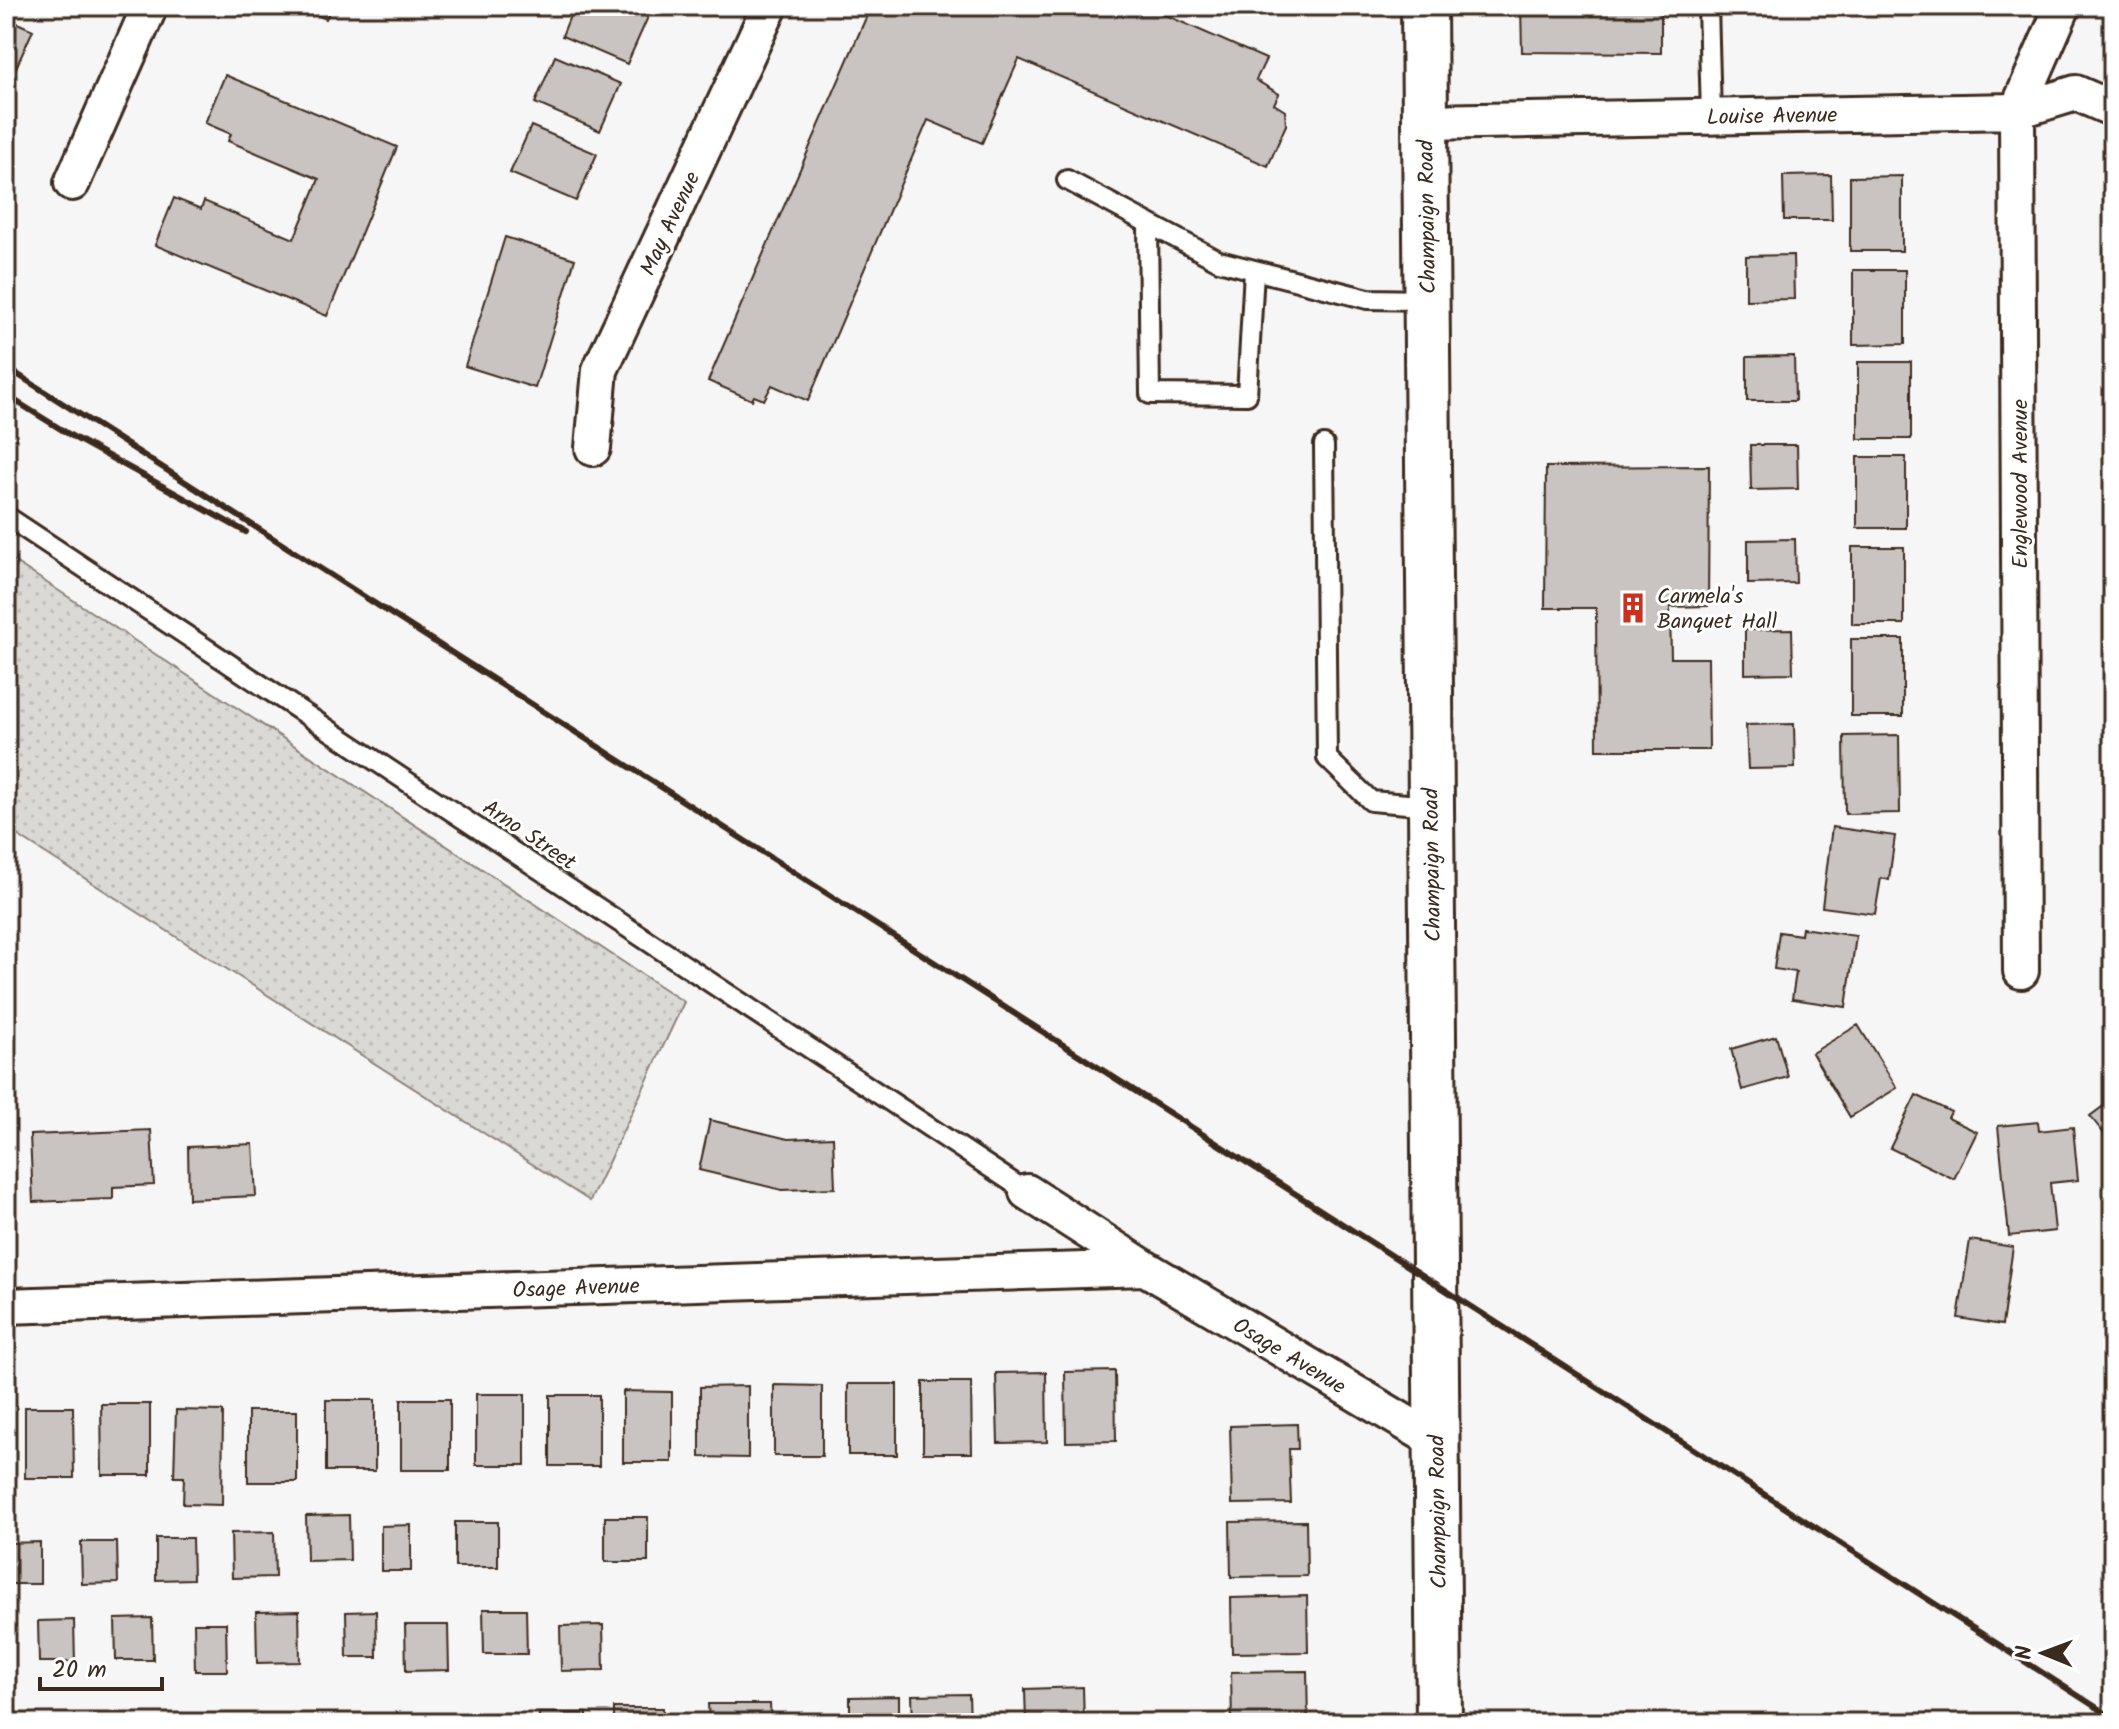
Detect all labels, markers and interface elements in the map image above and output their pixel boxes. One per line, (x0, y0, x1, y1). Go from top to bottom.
street label: Louise Avenue (1706, 99, 1838, 136)
street label: Champaign Road (1410, 139, 1447, 294)
street label: May Avenue (632, 166, 711, 282)
street label: Englewood Avenue (2004, 399, 2039, 569)
place label: Carmela's Banquet Hall (1657, 580, 1778, 640)
building icon: Carmela's Banquet Hall (1616, 591, 1650, 625)
street label: Champaign Road (1415, 787, 1452, 942)
street label: Arno Street (474, 792, 583, 881)
street label: Osage Avenue (512, 1270, 640, 1309)
street label: Osage Avenue (1225, 1309, 1352, 1405)
street label: Champaign Road (1421, 1434, 1458, 1589)
north arrow (2003, 1613, 2083, 1693)
scale bar (40, 1641, 162, 1691)
text: N (2008, 1645, 2043, 1660)
text: 20 m (52, 1651, 107, 1690)

